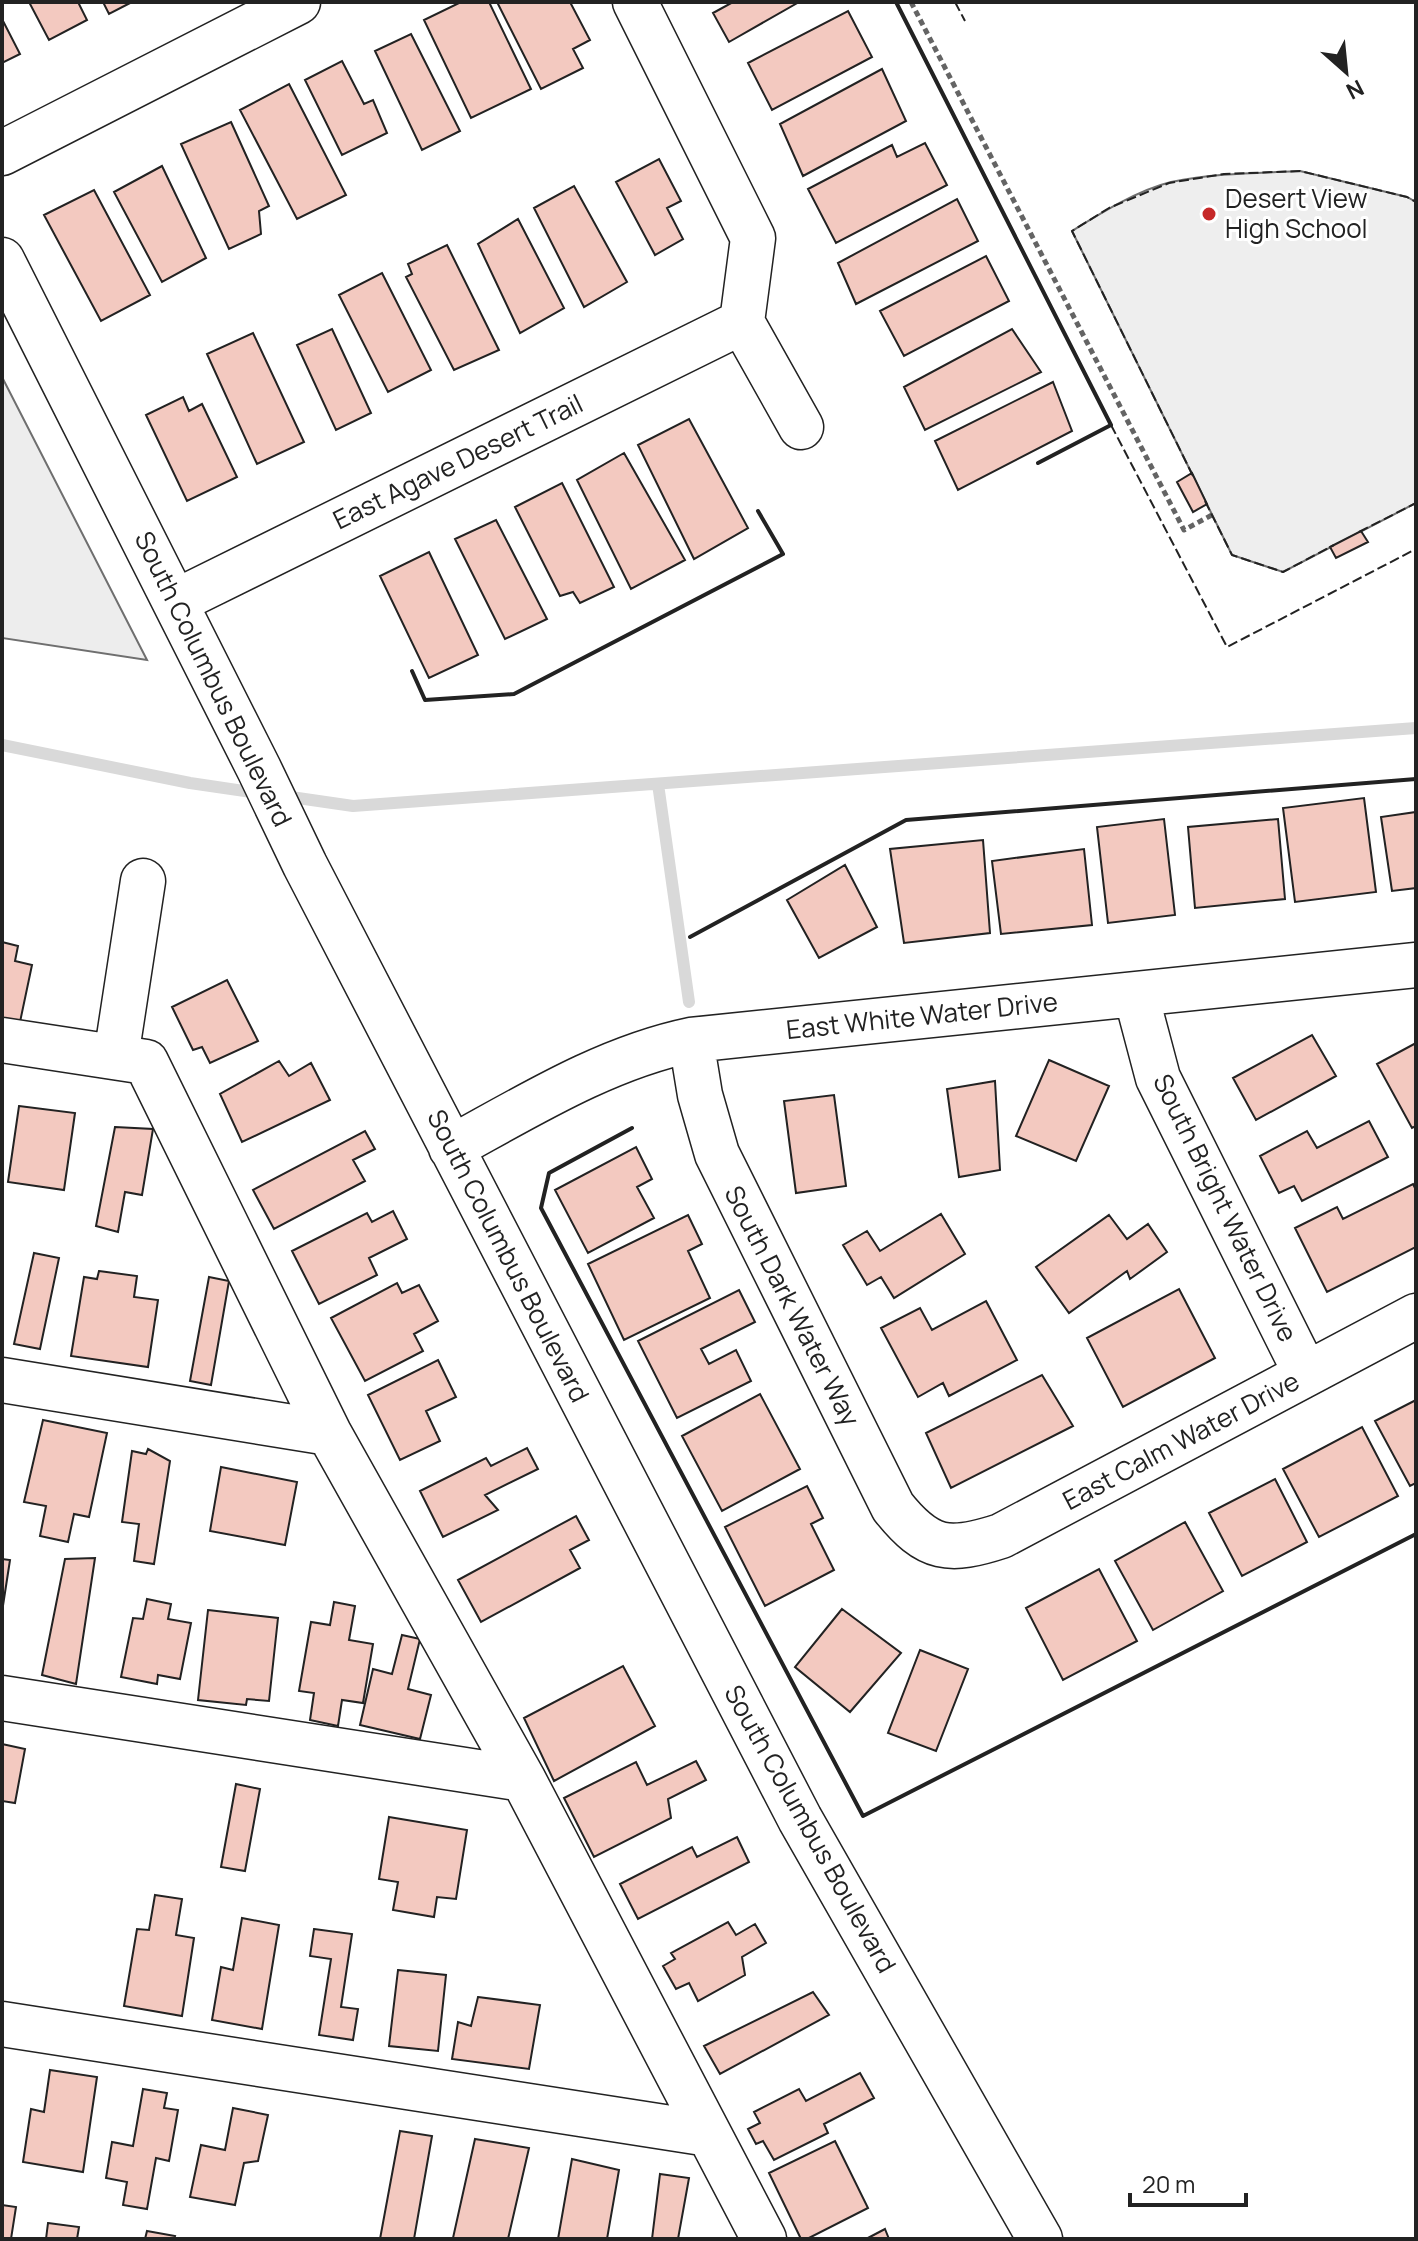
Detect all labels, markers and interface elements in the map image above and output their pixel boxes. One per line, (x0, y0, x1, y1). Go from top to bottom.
north arrow (1306, 32, 1386, 112)
text: N (1341, 73, 1369, 107)
place label: Desert View High School (1225, 180, 1368, 246)
marker: Desert View High School (1200, 205, 1218, 223)
street label: East Agave Desert Trail (327, 385, 588, 537)
street label: South Columbus Boulevard (127, 525, 301, 832)
street label: East White Water Drive (784, 983, 1059, 1047)
street label: South Bright Water Drive (1145, 1068, 1306, 1347)
street label: South Columbus Boulevard (419, 1103, 598, 1408)
street label: South Dark Water Way (717, 1179, 869, 1432)
street label: East Calm Water Drive (1056, 1362, 1305, 1518)
street label: South Columbus Boulevard (717, 1678, 905, 1979)
scale bar (1130, 2157, 1246, 2207)
text: 20 m (1142, 2167, 1195, 2200)

